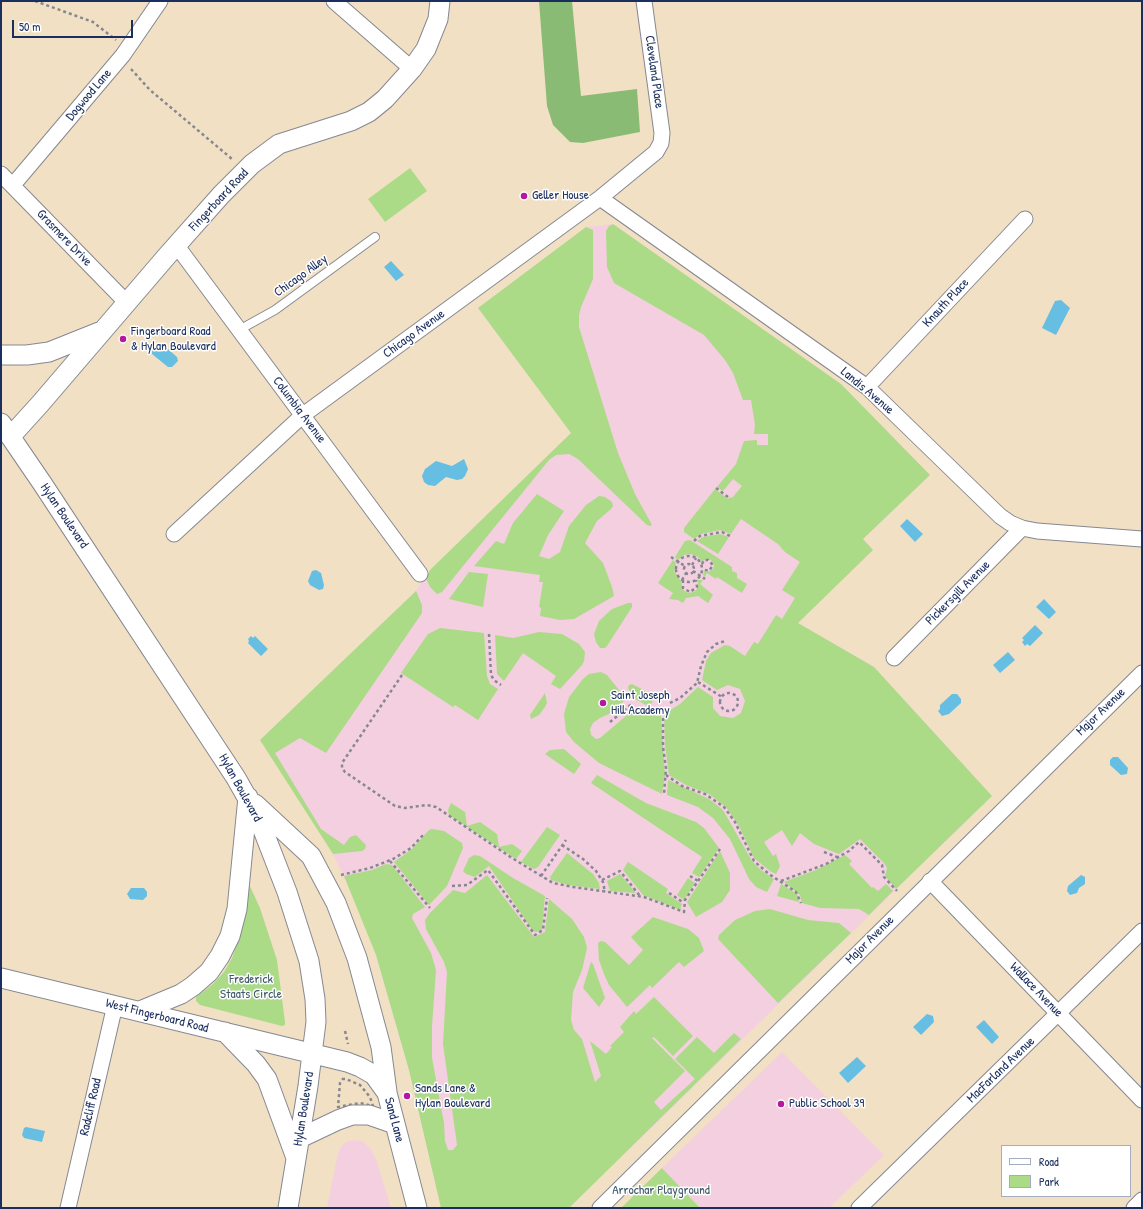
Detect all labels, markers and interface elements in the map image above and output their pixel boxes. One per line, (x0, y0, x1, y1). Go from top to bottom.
scale bar (14, 12, 135, 38)
text: 50 m (19, 18, 40, 35)
street label: Cleveland Place (641, 34, 667, 110)
street label: Dogwood Lane (63, 66, 115, 124)
street label: Fingerboard Road (186, 166, 252, 234)
place label: Geller House (532, 188, 589, 204)
marker: Geller House (519, 191, 529, 201)
street label: Grasmere Drive (33, 206, 95, 270)
street label: Chicago Alley (271, 251, 331, 301)
street label: Knauth Place (920, 275, 972, 331)
street label: Chicago Avenue (380, 306, 448, 362)
place label: Fingerboard Road & Hylan Boulevard (131, 324, 216, 355)
marker: Fingerboard Road & Hylan Boulevard (118, 334, 128, 344)
street label: Landis Avenue (837, 364, 897, 418)
street label: Columbia Avenue (269, 374, 329, 446)
street label: Hylan Boulevard (37, 481, 91, 551)
street label: Pickersgill Avenue (922, 557, 994, 629)
street label: Major Avenue (1073, 685, 1129, 739)
place label: Saint Joseph Hill Academy (611, 688, 670, 719)
marker: Saint Joseph Hill Academy (598, 698, 608, 708)
street label: Hylan Boulevard (215, 751, 265, 825)
street label: Major Avenue (843, 913, 897, 967)
street label: Wallace Avenue (1006, 959, 1066, 1021)
park label: Frederick Staats Circle (220, 972, 282, 1003)
street label: West Fingerboard Road (104, 996, 210, 1036)
street label: MacFarland Avenue (964, 1034, 1038, 1106)
street label: Hylan Boulevard (290, 1071, 318, 1147)
street label: Radcliff Road (77, 1077, 105, 1137)
place label: Sands Lane & Hylan Boulevard (415, 1081, 490, 1112)
marker: Sands Lane & Hylan Boulevard (402, 1091, 412, 1101)
street label: Sand Lane (381, 1096, 407, 1144)
place label: Public School 39 (789, 1096, 864, 1112)
marker: Public School 39 (776, 1099, 786, 1109)
legend (1001, 1145, 1131, 1197)
text: Road (1039, 1153, 1059, 1170)
text: Park (1039, 1173, 1059, 1190)
park label: Arrochar Playground (612, 1183, 710, 1199)

